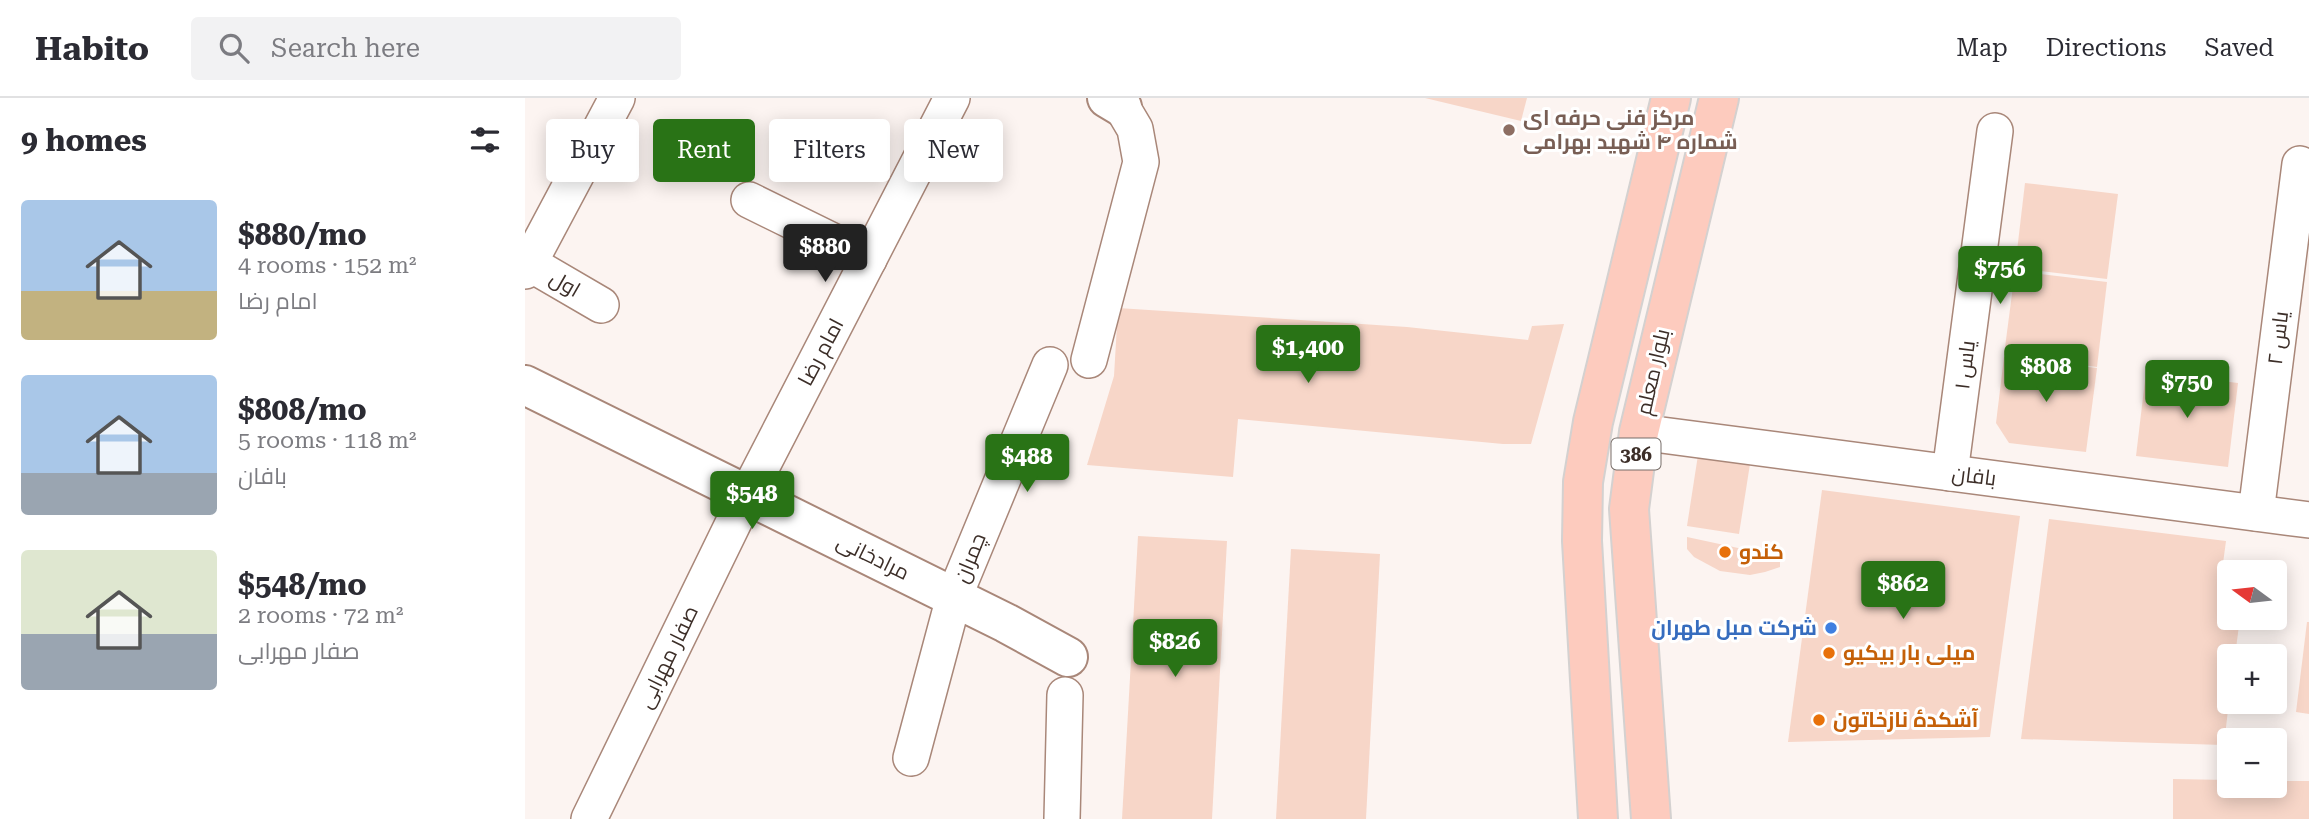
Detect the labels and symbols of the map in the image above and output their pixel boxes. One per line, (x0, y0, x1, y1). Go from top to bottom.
place label: مرکز فنی حرفه ای شماره ۴ شهید بهرامی (1523, 106, 1738, 155)
marker: مرکز فنی حرفه ای شماره ۴ شهید بهرامی (1501, 122, 1517, 138)
pin: $880 (784, 225, 866, 284)
pin: $756 (1959, 246, 2041, 306)
street label: اول (545, 266, 584, 303)
street label: یاس ۲ (2263, 310, 2294, 366)
street label: امام رضا (793, 314, 850, 391)
pin: $1,400 (1251, 326, 1365, 385)
street label: بلوار معلم (1631, 327, 1677, 418)
street label: یاس ۱ (1950, 339, 1981, 391)
pin: $808 (2005, 344, 2087, 404)
pin: $750 (2146, 360, 2228, 420)
pin: $488 (986, 434, 1068, 494)
road number: 386 (1611, 438, 1661, 470)
street label: بافان (1950, 461, 1998, 492)
pin: $548 (711, 472, 793, 531)
street label: مرادخانی (832, 529, 913, 586)
street label: چمران (949, 530, 993, 587)
place label: کندو (1739, 540, 1784, 565)
marker: کندو (1717, 544, 1733, 560)
north arrow (2217, 560, 2287, 630)
pin: $862 (1862, 561, 1944, 621)
street label: صفار مهرابی (633, 602, 704, 713)
place label: شرکت مبل طهران (1651, 616, 1817, 641)
pin: $826 (1134, 620, 1216, 679)
marker: شرکت مبل طهران (1823, 620, 1839, 636)
place label: میلی بار بیکیو (1843, 641, 1975, 666)
marker: میلی بار بیکیو (1821, 645, 1837, 661)
place label: آشکدهٔ نازخاتون (1833, 708, 1979, 733)
marker: آشکدهٔ نازخاتون (1811, 712, 1827, 728)

